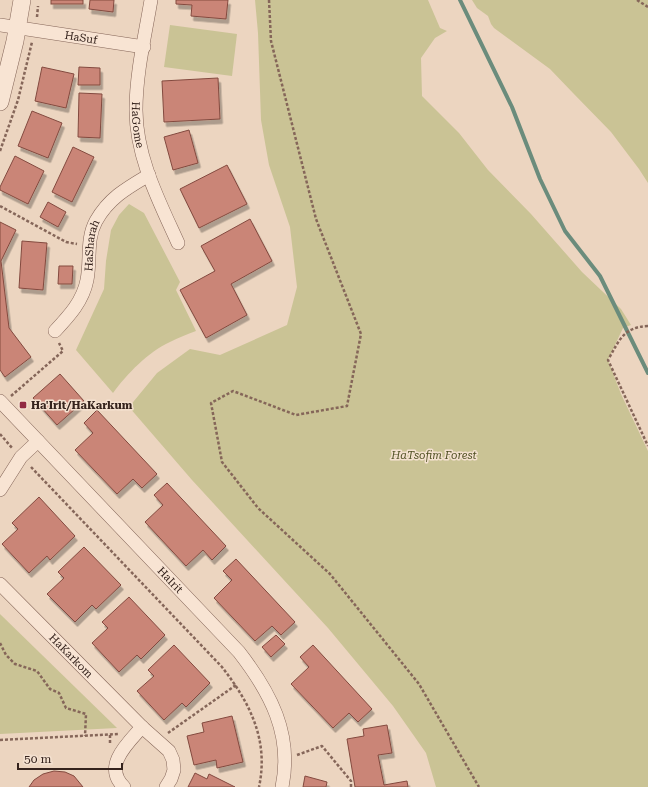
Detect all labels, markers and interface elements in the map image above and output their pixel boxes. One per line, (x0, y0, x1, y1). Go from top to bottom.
street label: HaSuf (64, 29, 99, 47)
street label: HaGome (129, 101, 146, 149)
street label: HaSharah (82, 217, 103, 272)
place label: Ha'Irit/HaKarkum (31, 399, 133, 412)
marker: Ha'Irit/HaKarkum (18, 400, 28, 410)
park label: HaTsofim Forest (390, 449, 478, 462)
street label: HaIrit (154, 564, 185, 596)
street label: HaKarkom (46, 631, 95, 681)
scale bar (18, 745, 122, 771)
text: 50 m (24, 752, 51, 766)

